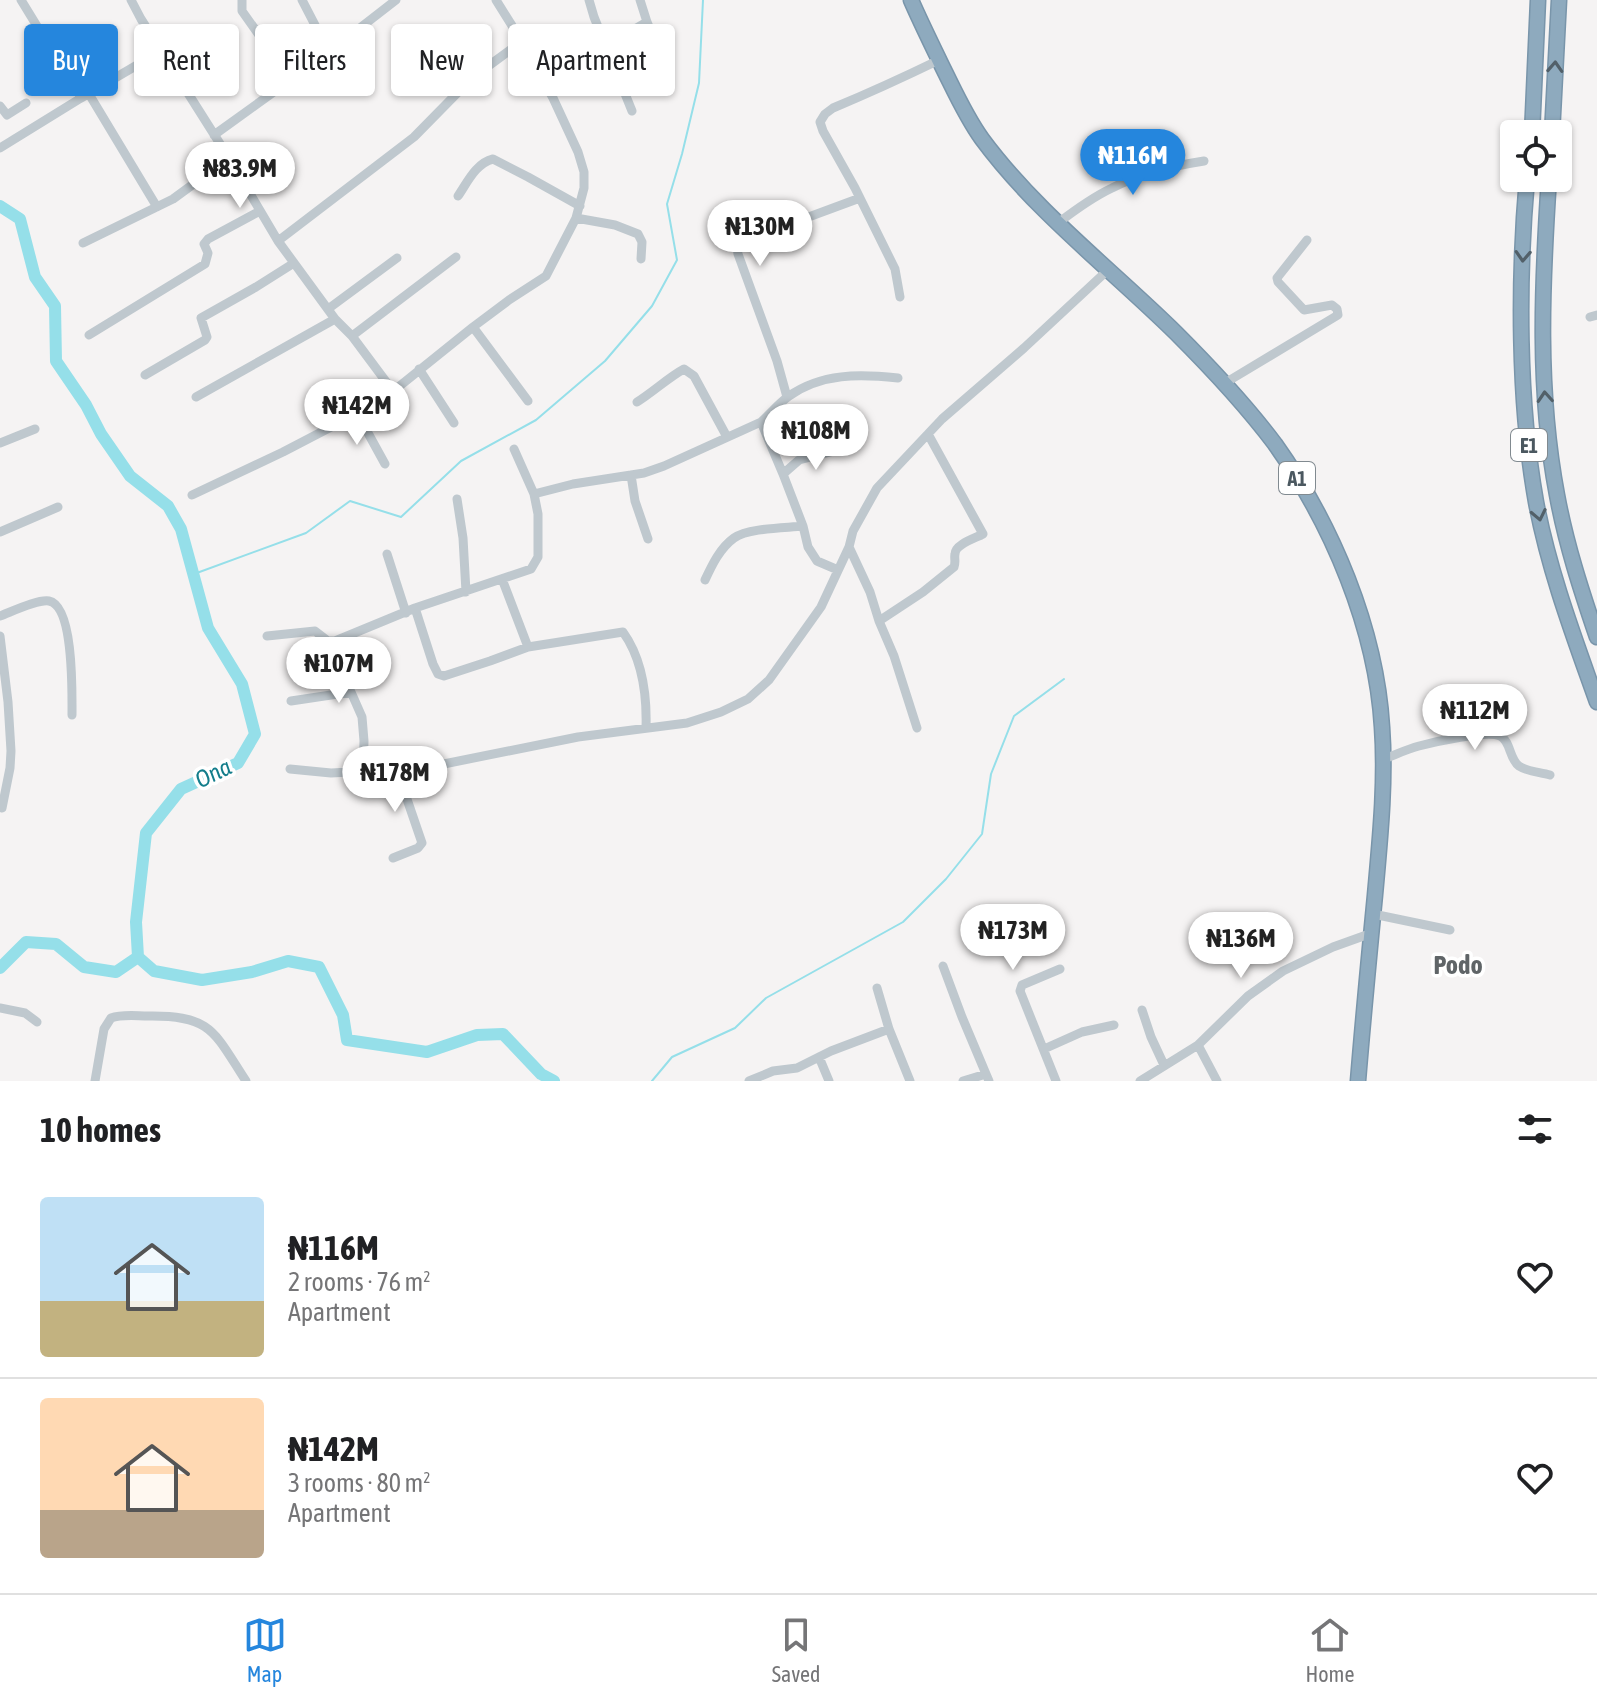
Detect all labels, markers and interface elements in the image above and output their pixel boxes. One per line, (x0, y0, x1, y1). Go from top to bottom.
chip: Buy (24, 24, 118, 96)
chip: Rent (134, 24, 239, 96)
chip: Filters (255, 24, 375, 96)
chip: New (391, 24, 492, 96)
chip: Apartment (508, 24, 675, 96)
one-way arrow (1546, 60, 1563, 73)
map controls (1500, 120, 1572, 192)
button: locate (1500, 120, 1572, 192)
pin: ₦116M (1077, 129, 1189, 197)
text: ₦116M (1098, 140, 1168, 170)
pin: ₦83.9M (175, 142, 305, 210)
text: ₦83.9M (203, 153, 277, 183)
pin: ₦130M (704, 200, 816, 268)
text: ₦130M (725, 211, 795, 241)
one-way arrow (1515, 250, 1532, 263)
pin: ₦142M (301, 379, 413, 447)
text: ₦142M (322, 390, 392, 420)
one-way arrow (1537, 390, 1554, 403)
pin: ₦108M (760, 404, 872, 472)
text: ₦108M (781, 415, 851, 445)
road number: E1 (1511, 429, 1547, 461)
road number: A1 (1279, 462, 1315, 494)
one-way arrow (1530, 508, 1547, 521)
pin: ₦107M (283, 637, 395, 705)
text: ₦107M (304, 648, 374, 678)
pin: ₦112M (1419, 684, 1531, 752)
text: ₦112M (1440, 695, 1510, 725)
pin: ₦178M (339, 746, 451, 814)
water label: Ona (191, 753, 235, 793)
text: ₦178M (360, 757, 430, 787)
pin: ₦173M (957, 904, 1069, 972)
pin: ₦136M (1185, 912, 1297, 980)
text: ₦173M (978, 915, 1048, 945)
text: ₦136M (1206, 923, 1276, 953)
district label: Podo (1433, 950, 1483, 980)
icon: filters (1513, 1107, 1557, 1151)
text: 10 homes (40, 1110, 161, 1149)
text: ₦116M (288, 1228, 379, 1267)
icon: home (104, 1229, 200, 1325)
icon: heart (1513, 1255, 1557, 1299)
text: 2 rooms · 76 m² (288, 1267, 430, 1297)
text: Apartment (288, 1297, 391, 1327)
text: ₦142M (288, 1429, 379, 1468)
icon: home (104, 1430, 200, 1526)
icon: heart (1513, 1456, 1557, 1500)
text: 3 rooms · 80 m² (288, 1468, 430, 1498)
text: Apartment (288, 1498, 391, 1528)
tab: Map (243, 1613, 287, 1687)
tab: Saved (772, 1613, 820, 1687)
tab: Home (1305, 1613, 1354, 1687)

